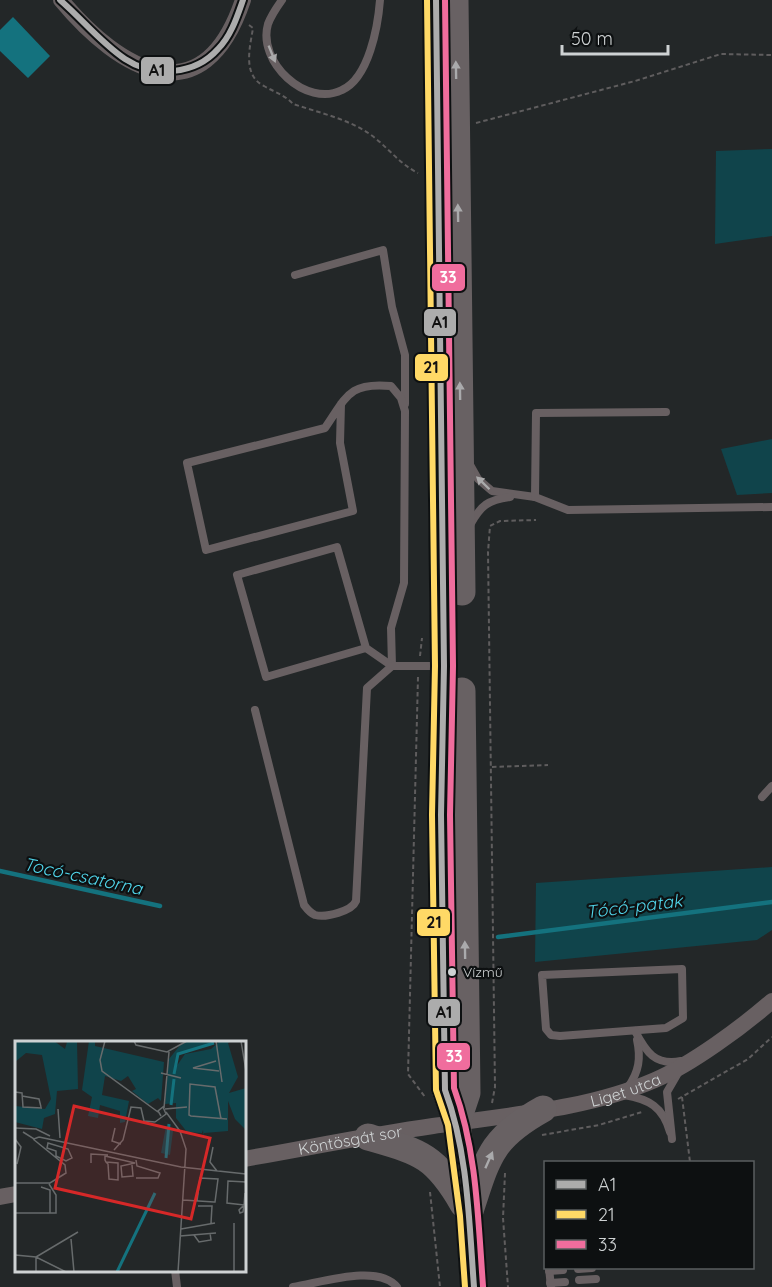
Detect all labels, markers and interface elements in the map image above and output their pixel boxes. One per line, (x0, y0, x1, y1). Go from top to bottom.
scale bar (562, 18, 668, 56)
text: 50 m (571, 27, 613, 50)
one-way arrow (268, 45, 277, 63)
line badge: A1 (140, 56, 175, 85)
text: A1 (149, 60, 165, 80)
one-way arrow (451, 60, 461, 79)
one-way arrow (453, 203, 462, 222)
line badge: 33 (431, 263, 466, 292)
text: 33 (439, 267, 457, 287)
line badge: A1 (423, 308, 457, 337)
text: A1 (432, 312, 448, 332)
line badge: 21 (414, 353, 449, 382)
text: 21 (423, 357, 439, 377)
one-way arrow (455, 382, 465, 401)
one-way arrow (476, 476, 491, 490)
water label: Tocó-csatorna (22, 852, 146, 900)
water label: Tócó-patak (584, 888, 685, 923)
line badge: 21 (416, 908, 451, 937)
text: 21 (426, 912, 442, 932)
one-way arrow (460, 941, 470, 960)
place label: Vízmű (463, 963, 503, 981)
marker: Vízmű (446, 966, 458, 978)
line badge: A1 (427, 998, 461, 1027)
text: A1 (436, 1002, 452, 1022)
inset map (15, 1041, 246, 1272)
line badge: 33 (436, 1042, 471, 1071)
text: 33 (445, 1046, 463, 1066)
street label: Liget utca (588, 1069, 664, 1111)
street label: Köntösgát sor (297, 1121, 404, 1159)
one-way arrow (484, 1150, 494, 1168)
legend (544, 1161, 754, 1269)
text: A1 (598, 1173, 616, 1196)
text: 21 (598, 1203, 615, 1226)
text: 33 (598, 1233, 617, 1256)

